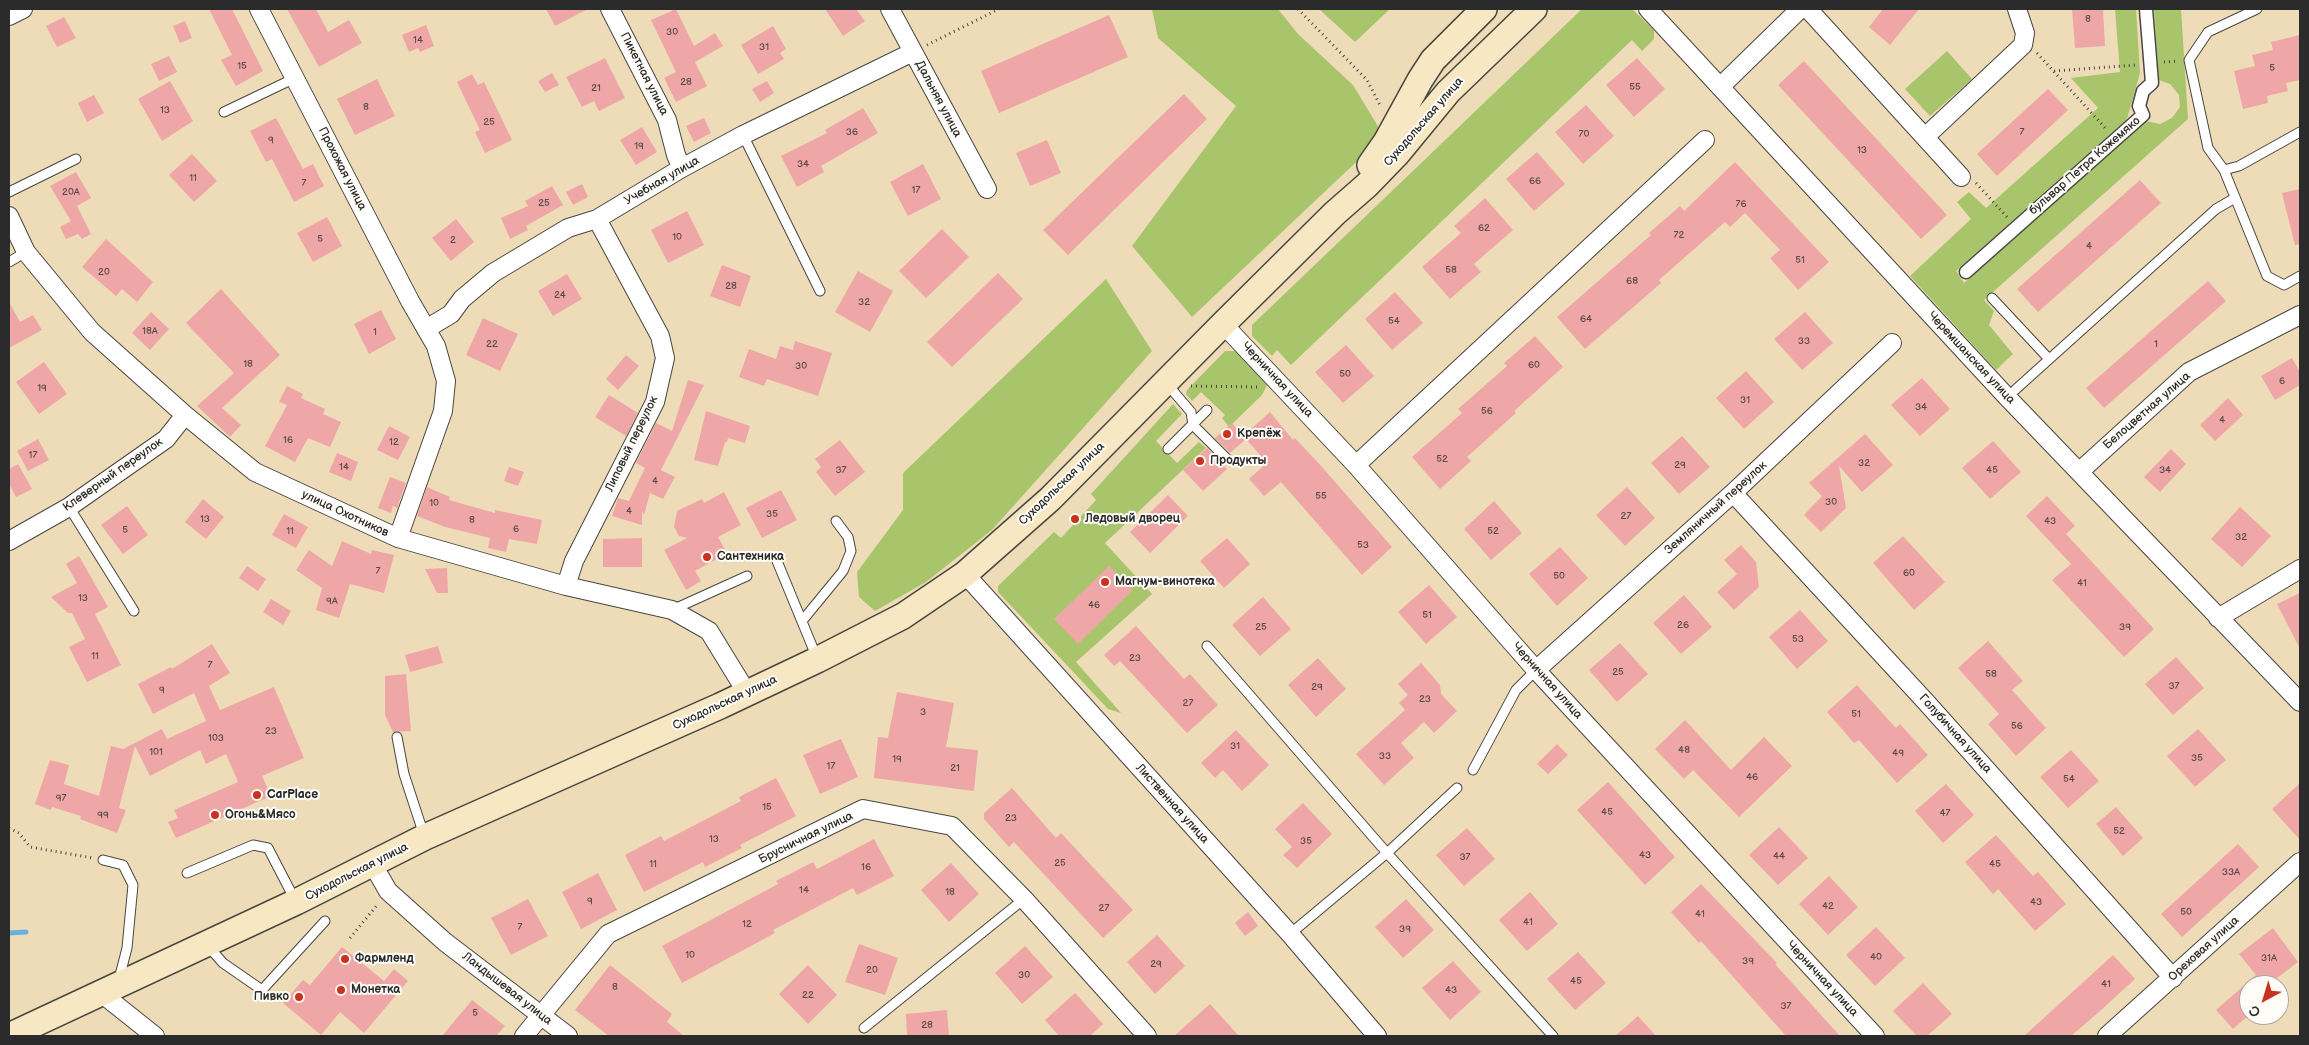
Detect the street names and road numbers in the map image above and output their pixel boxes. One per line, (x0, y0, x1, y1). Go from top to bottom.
street label: Пикетная улица (617, 30, 671, 118)
street label: Дальняя улица (912, 58, 964, 140)
street label: Суходольская улица (1381, 75, 1467, 169)
street label: бульвар Петра Кожемяко (2027, 114, 2143, 218)
street label: Прохожая улица (315, 125, 369, 213)
street label: Учебная улица (622, 154, 702, 208)
street label: Черемшанская улица (1924, 309, 2018, 407)
street label: Черничная улица (1238, 339, 1316, 421)
street label: Белоцветная улица (2101, 369, 2193, 453)
street label: Липовый переулок (603, 394, 661, 494)
street label: Клеверный переулок (60, 435, 166, 515)
street label: Суходольская улица (1016, 439, 1108, 529)
street label: Земляничный переулок (1662, 458, 1770, 558)
street label: улица Охотников (299, 488, 391, 540)
street label: Черничная улица (1509, 640, 1585, 722)
street label: Суходольская улица (671, 673, 779, 733)
street label: Голубичная улица (1916, 691, 1994, 777)
street label: Лиственная улица (1132, 761, 1212, 847)
street label: Брусничная улица (756, 809, 856, 867)
street label: Суходольская улица (303, 840, 411, 904)
street label: Ореховая улица (2166, 913, 2242, 985)
street label: Черничная улица (1783, 938, 1861, 1020)
street label: Ландышевая улица (459, 950, 555, 1028)

